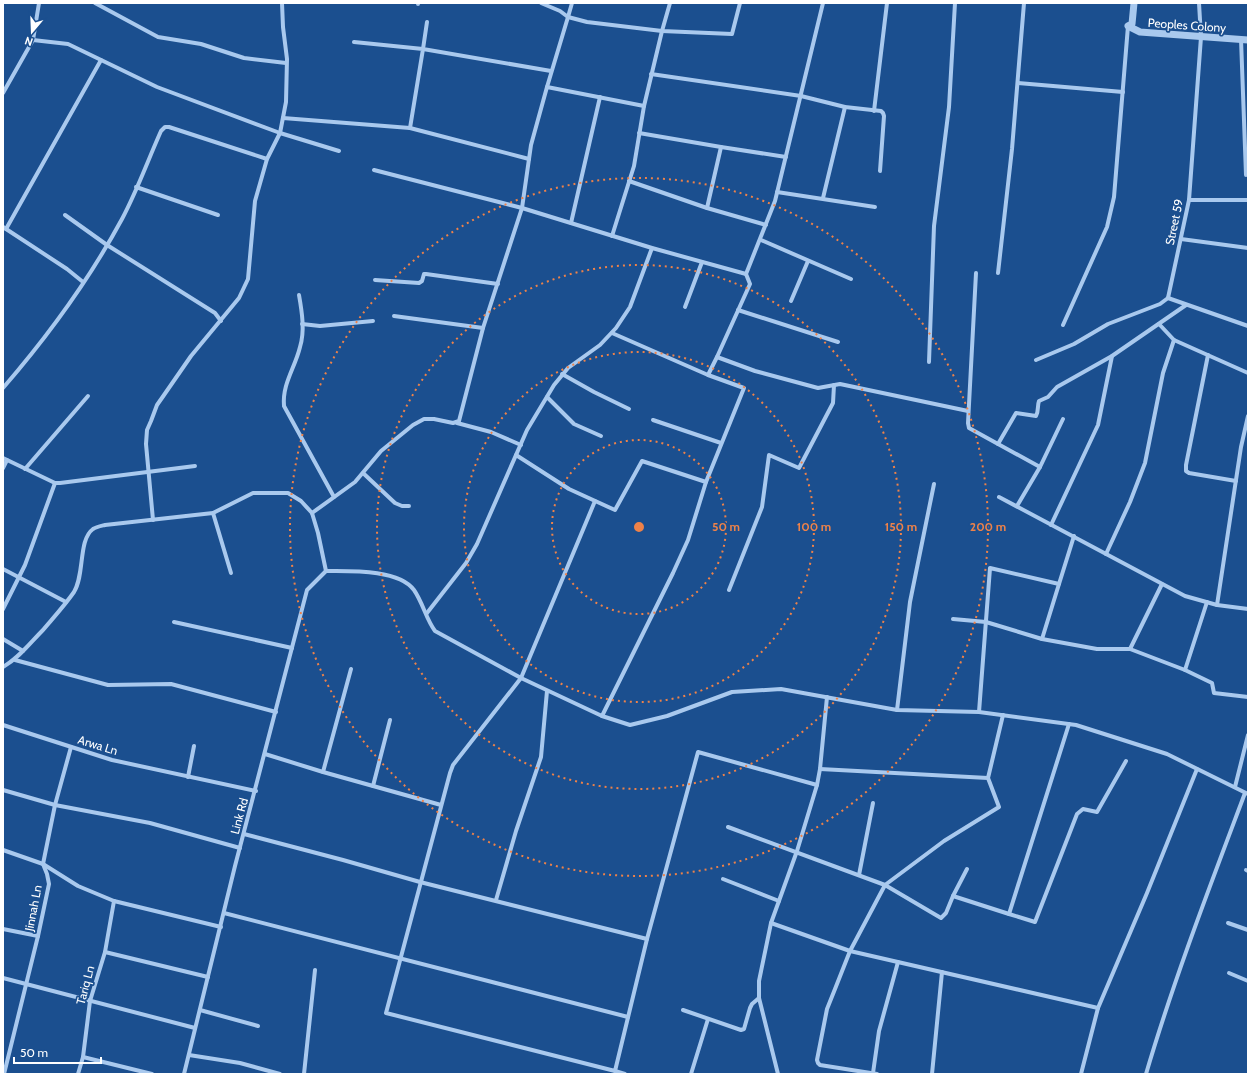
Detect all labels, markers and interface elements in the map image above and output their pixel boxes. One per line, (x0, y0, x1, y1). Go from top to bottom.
north arrow (12, 12, 52, 52)
street label: Peoples Colony (1147, 15, 1227, 35)
text: N (23, 34, 35, 49)
street label: Street 59 (1162, 197, 1186, 246)
text: 50 m (712, 519, 740, 534)
text: 100 m (797, 519, 831, 534)
text: 150 m (885, 519, 917, 534)
text: 200 m (970, 519, 1006, 534)
centre of rings (632, 520, 646, 534)
street label: Arwa Ln (76, 732, 120, 758)
street label: Link Rd (227, 796, 251, 836)
street label: Jinnah Ln (21, 883, 45, 933)
street label: Tariq Ln (73, 964, 97, 1006)
scale bar (14, 1039, 101, 1065)
text: 50 m (20, 1045, 48, 1060)

